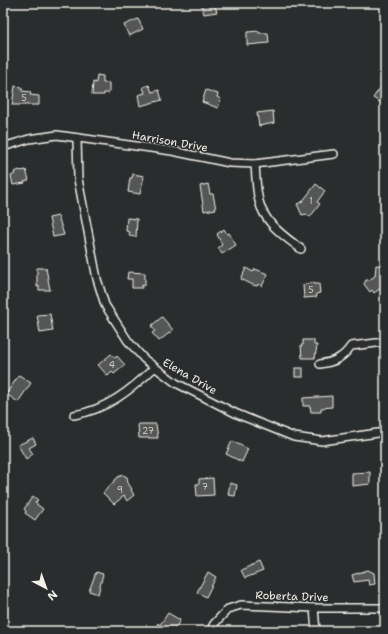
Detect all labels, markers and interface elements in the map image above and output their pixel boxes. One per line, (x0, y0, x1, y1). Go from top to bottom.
house number: 5 (21, 92, 27, 104)
street label: Harrison Drive (131, 127, 209, 156)
house number: 1 (309, 195, 313, 207)
house number: 5 (308, 284, 314, 296)
street label: Elena Drive (160, 355, 220, 398)
house number: 4 (109, 359, 115, 371)
house number: 27 (142, 425, 154, 437)
house number: 7 (202, 481, 208, 493)
house number: 9 (117, 484, 123, 496)
north arrow (26, 568, 66, 608)
text: N (44, 587, 60, 604)
street label: Roberta Drive (255, 588, 329, 605)

